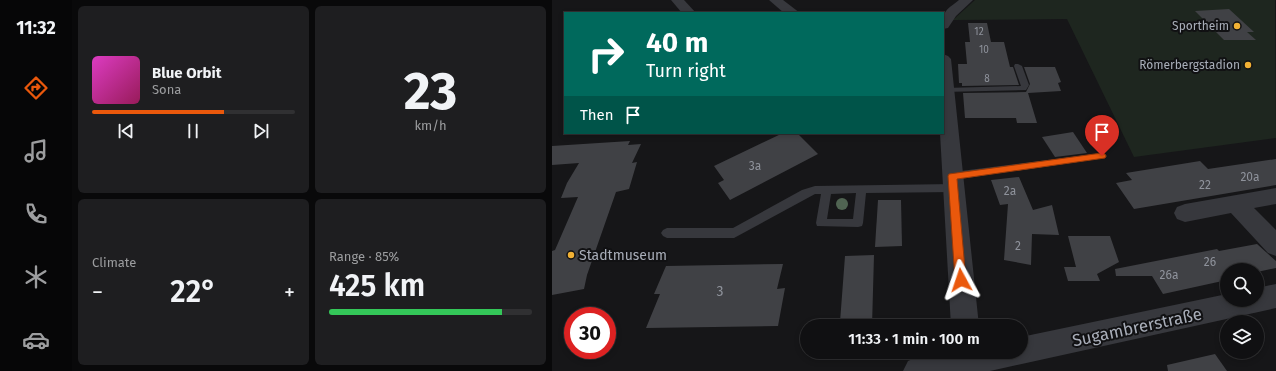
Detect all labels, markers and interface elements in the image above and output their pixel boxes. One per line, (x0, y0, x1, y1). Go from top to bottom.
text: 11:32 (16, 17, 56, 39)
place label: Sportheim (1172, 19, 1229, 33)
marker: Sportheim (1232, 21, 1242, 31)
text: 40 m (646, 26, 709, 59)
house number: 12 (974, 26, 984, 38)
icon: right (580, 28, 632, 80)
house number: 10 (979, 44, 989, 56)
place label: Römerbergstadion (1139, 58, 1240, 72)
text: 23 (404, 60, 457, 123)
text: Turn right (646, 60, 726, 82)
marker: Römerbergstadion (1243, 60, 1253, 70)
text: Blue Orbit (152, 64, 221, 82)
house number: 8 (984, 73, 990, 85)
icon: directions (22, 74, 50, 102)
text: Sona (152, 82, 181, 97)
icon: arrive (622, 104, 644, 126)
text: Then (580, 106, 614, 124)
pin (1085, 115, 1119, 156)
text: km/h (414, 118, 447, 133)
icon: previous (115, 120, 137, 142)
icon: pause (182, 120, 204, 142)
icon: next (250, 120, 272, 142)
icon: arrive (1091, 121, 1113, 143)
icon: music (22, 137, 50, 165)
house number: 3a (749, 159, 761, 173)
house number: 20a (1240, 170, 1260, 184)
house number: 22 (1199, 178, 1211, 192)
house number: 2a (1004, 184, 1016, 198)
icon: phone (22, 200, 50, 228)
house number: 2 (1015, 239, 1021, 253)
place label: Stadtmuseum (579, 247, 667, 264)
text: Range · 85% (329, 249, 399, 264)
marker: Stadtmuseum (566, 250, 576, 260)
text: Climate (92, 255, 136, 270)
house number: 26 (1204, 255, 1216, 269)
position arrow (940, 259, 982, 301)
icon: climate (22, 263, 50, 291)
map controls (1220, 263, 1264, 359)
button: search (1220, 263, 1264, 307)
text: 425 km (329, 268, 425, 304)
house number: 26a (1160, 268, 1178, 282)
text: 22° (170, 274, 217, 310)
text: − (92, 279, 103, 306)
text: + (284, 279, 295, 306)
house number: 3 (717, 283, 724, 300)
street label: Sugambrerstraße (1070, 304, 1204, 351)
speed limit sign: 30 (564, 307, 616, 359)
button: layers (1220, 315, 1264, 359)
icon: car (22, 326, 50, 354)
text: 11:33 · 1 min · 100 m (848, 330, 980, 348)

